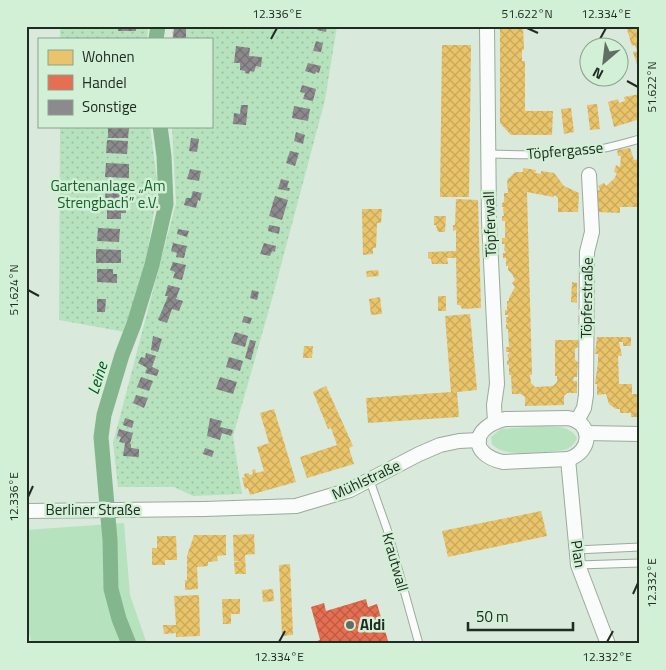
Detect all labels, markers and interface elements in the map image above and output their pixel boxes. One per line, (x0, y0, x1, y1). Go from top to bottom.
text: 12.336°E (252, 4, 302, 23)
text: 51.622°N (501, 4, 553, 23)
text: 12.334°E (581, 4, 631, 23)
legend (38, 38, 212, 128)
north arrow (578, 38, 628, 88)
text: Wohnen (82, 45, 135, 68)
text: 51.622°N (642, 61, 661, 113)
text: N (588, 62, 607, 85)
text: Handel (82, 71, 127, 94)
text: Sonstige (82, 95, 137, 118)
street label: Töpfergasse (526, 136, 604, 165)
park label: Gartenanlage „Am Strengbach” e.V. (51, 174, 165, 214)
street label: Töpferwall (477, 191, 502, 257)
street label: Töpferstraße (574, 257, 599, 339)
text: 51.624°N (4, 264, 23, 316)
water label: Leine (81, 357, 114, 397)
street label: Mühlstraße (328, 454, 404, 505)
text: 12.336°E (4, 472, 23, 522)
street label: Berliner Straße (45, 498, 141, 521)
street label: Krautwall (376, 530, 415, 594)
street label: Plan (565, 538, 592, 570)
text: 12.332°E (642, 558, 661, 608)
scale bar (468, 600, 574, 632)
text: 50 m (476, 605, 509, 628)
place label: Aldi (360, 613, 385, 636)
marker: Aldi (344, 619, 356, 631)
text: 12.334°E (254, 647, 304, 666)
text: 12.332°E (582, 647, 632, 666)

